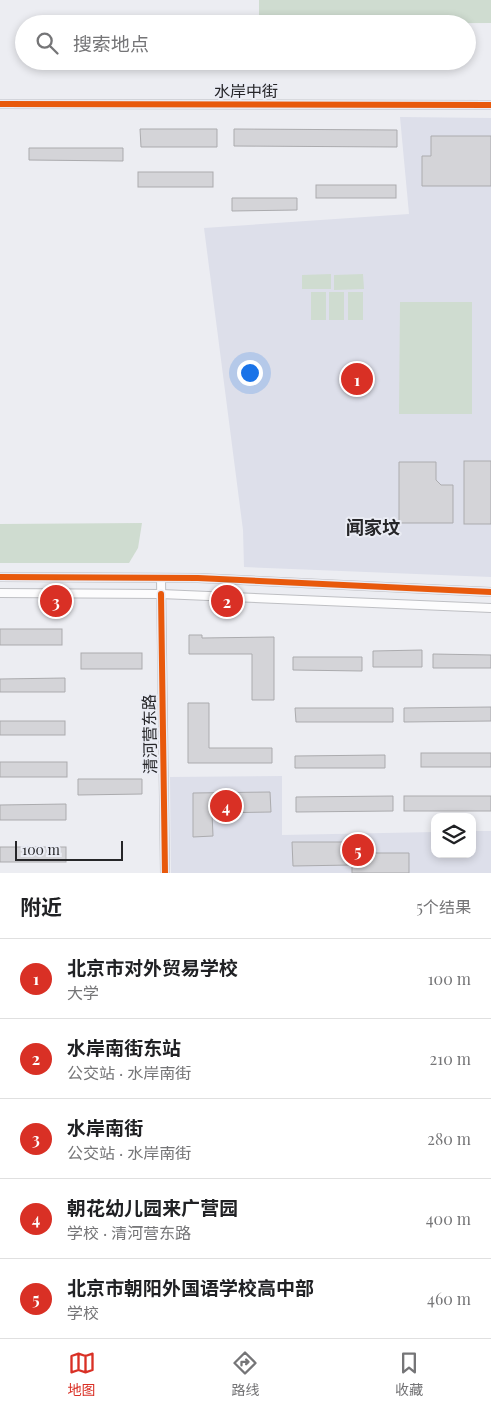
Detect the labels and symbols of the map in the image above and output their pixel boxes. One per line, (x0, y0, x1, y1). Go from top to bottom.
street label: 水岸中街 (214, 80, 278, 101)
your location (237, 360, 263, 386)
pin: 1 (341, 360, 373, 398)
district label: 闻家坟 (346, 515, 400, 539)
pin: 3 (40, 582, 72, 620)
pin: 2 (211, 582, 243, 620)
street label: 清河营东路 (138, 694, 160, 774)
pin: 4 (210, 787, 242, 825)
pin: 5 (342, 831, 374, 869)
scale bar (15, 838, 122, 861)

